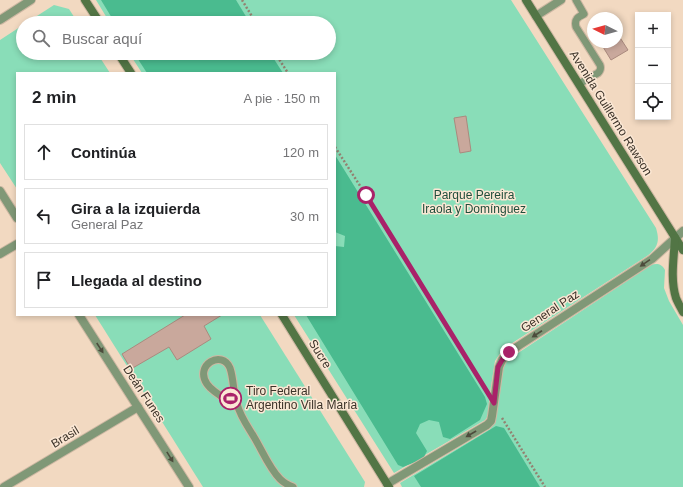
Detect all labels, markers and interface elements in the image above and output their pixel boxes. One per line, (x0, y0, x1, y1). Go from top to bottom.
north arrow (587, 12, 623, 48)
map controls (635, 12, 671, 120)
button: + (635, 12, 671, 48)
search box (16, 16, 336, 60)
icon: search (30, 27, 52, 49)
text: Buscar aquí (62, 30, 142, 47)
street label: Avenida Guillermo Rawson (567, 48, 655, 178)
button: − (635, 48, 671, 84)
button: locate (635, 84, 671, 120)
text: 2 min (32, 88, 76, 107)
text: A pie · 150 m (243, 91, 320, 106)
icon: ahead (33, 141, 55, 163)
text: Continúa (71, 144, 136, 161)
text: 120 m (283, 145, 319, 160)
route start (357, 186, 375, 204)
park label: Parque Pereira Iraola y Domínguez (422, 188, 526, 216)
text: Gira a la izquierda (71, 200, 200, 217)
icon: left (33, 205, 55, 227)
text: 30 m (290, 209, 319, 224)
text: General Paz (71, 217, 143, 232)
one-way arrow (640, 259, 651, 267)
icon: arrive (33, 269, 55, 291)
text: Llegada al destino (71, 272, 202, 289)
street label: General Paz (518, 287, 582, 335)
one-way arrow (531, 330, 542, 338)
street label: Sucre (306, 337, 334, 371)
one-way arrow (96, 343, 104, 353)
route end (500, 343, 518, 361)
street label: Deán Funes (120, 363, 168, 425)
place label: Tiro Federal Argentino Villa María (246, 384, 357, 412)
sports icon: Tiro Federal Argentino Villa María (217, 385, 243, 411)
street label: Brasil (49, 423, 81, 451)
one-way arrow (465, 431, 477, 438)
one-way arrow (166, 452, 174, 463)

